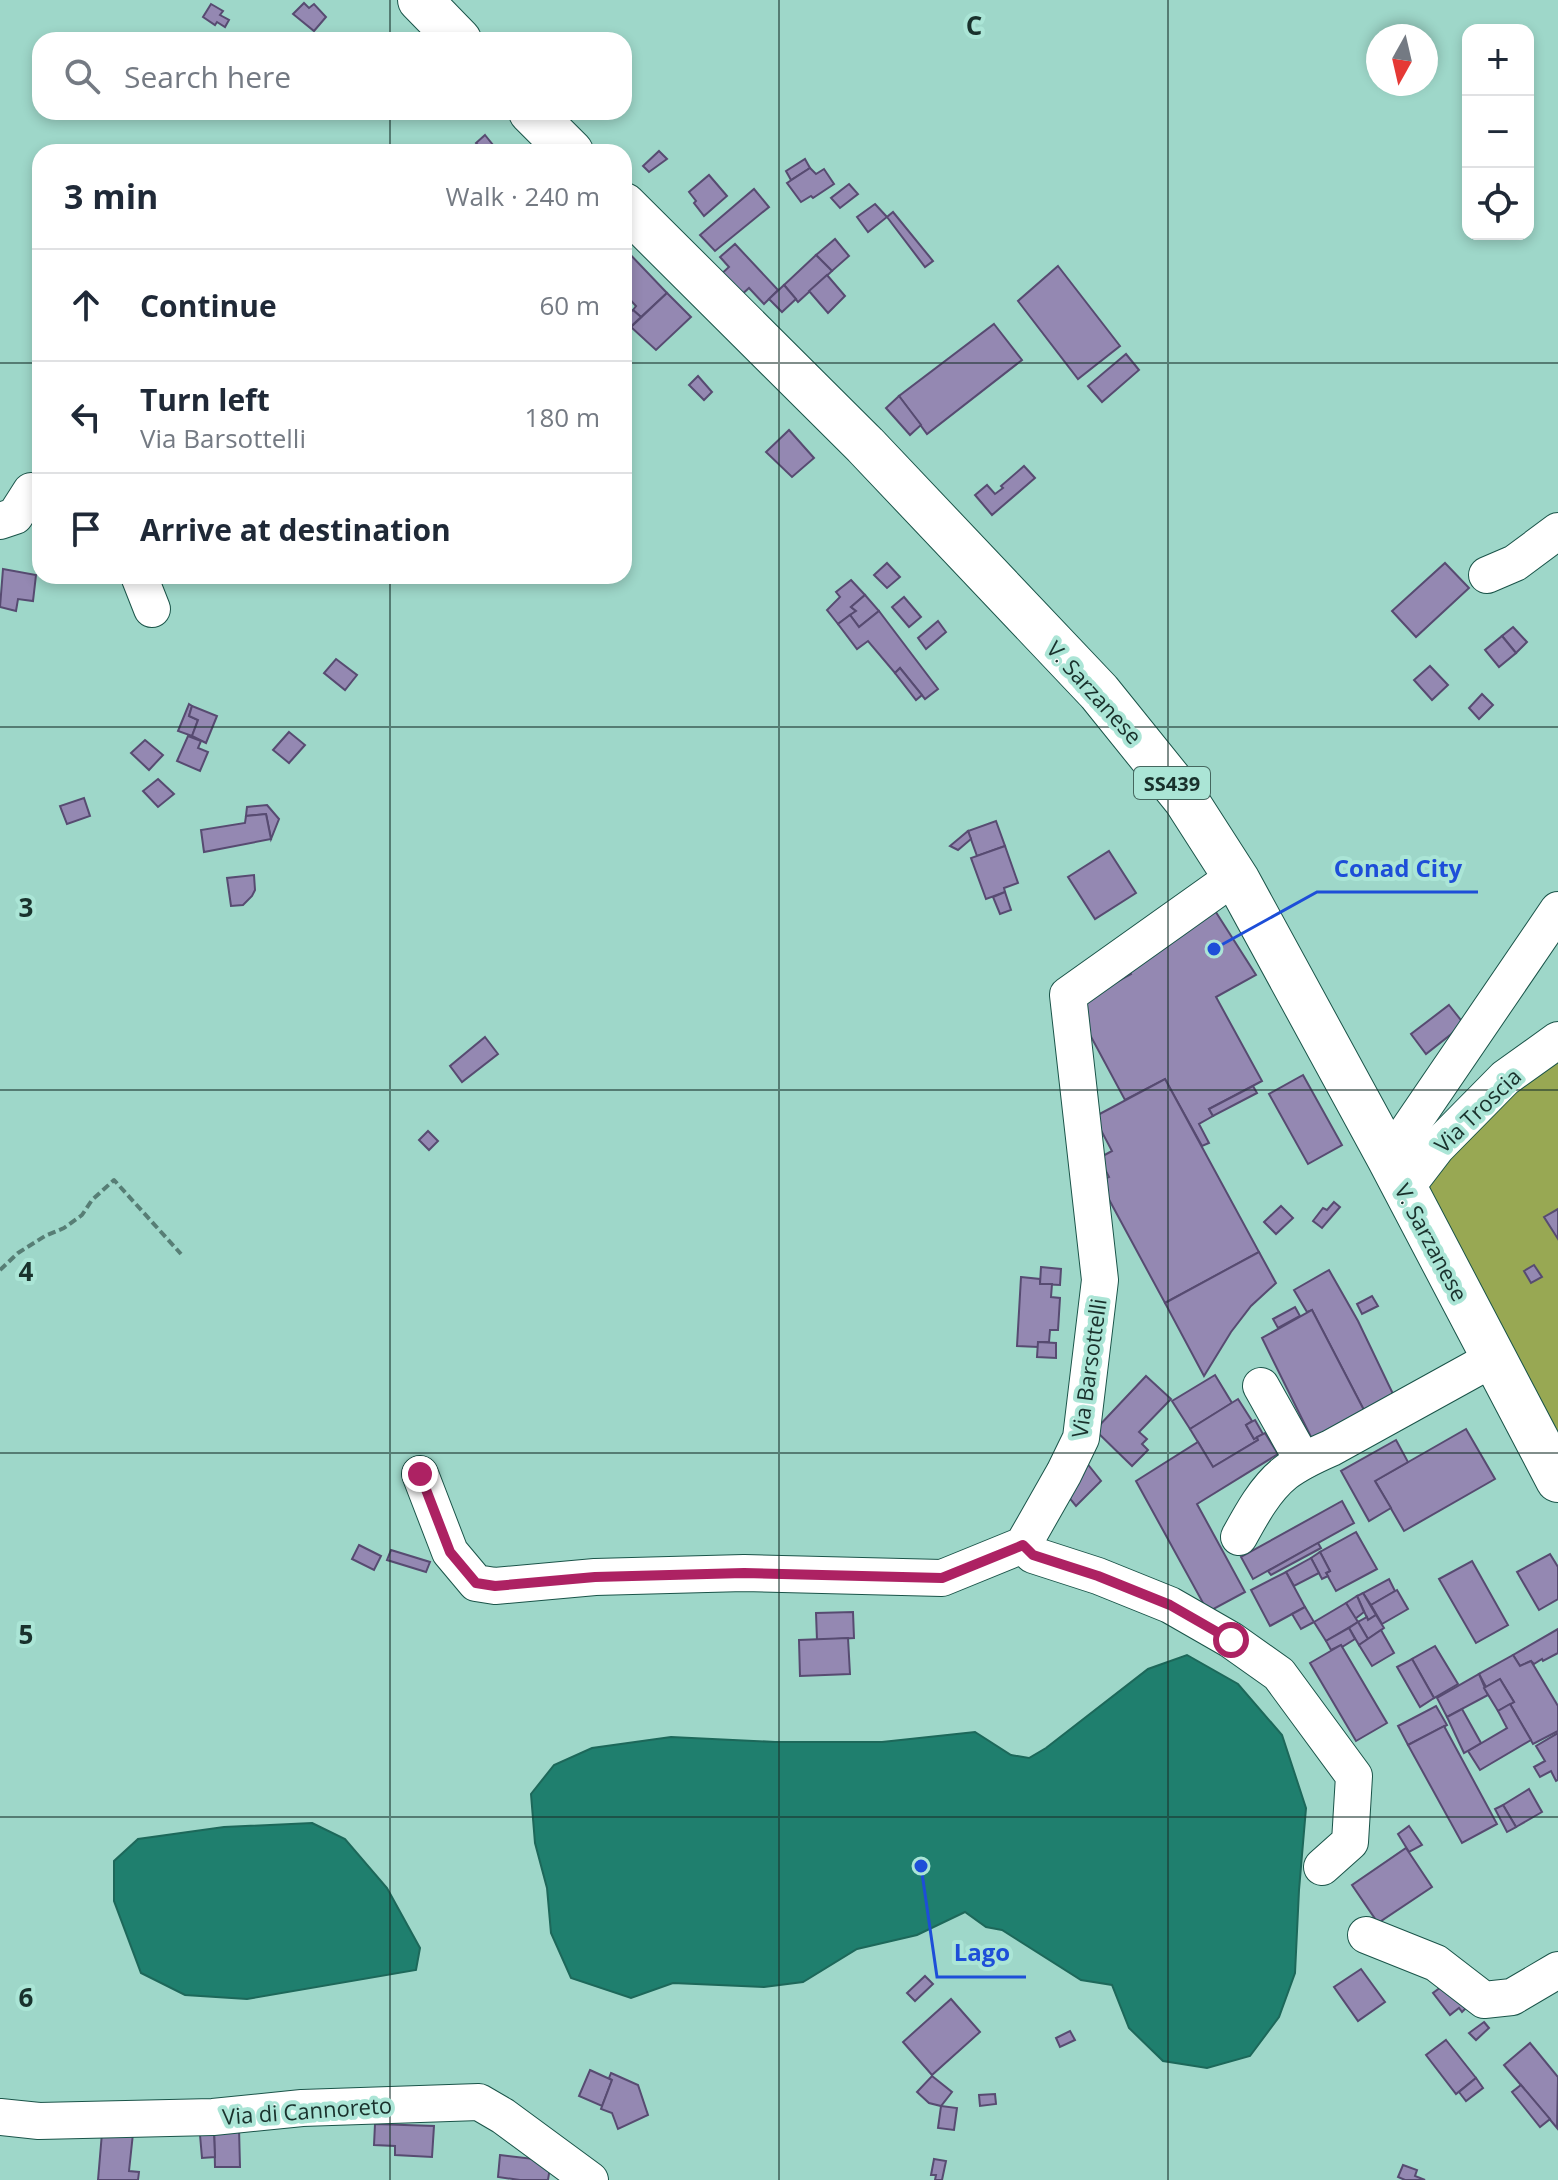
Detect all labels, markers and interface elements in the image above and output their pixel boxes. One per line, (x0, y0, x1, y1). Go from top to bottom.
text: C (966, 7, 982, 43)
north arrow (1366, 24, 1438, 96)
map controls (1462, 24, 1534, 240)
button: + (1462, 24, 1534, 96)
search box (32, 32, 632, 120)
icon: search (60, 54, 104, 98)
text: Search here (124, 56, 291, 97)
button: − (1462, 96, 1534, 168)
button: locate (1462, 168, 1534, 240)
text: 3 min (64, 173, 158, 219)
text: Walk · 240 m (446, 178, 600, 214)
icon: ahead (64, 283, 108, 327)
text: Continue (140, 285, 277, 326)
text: 60 m (539, 287, 600, 323)
text: Turn left (140, 379, 270, 420)
icon: left (64, 395, 108, 439)
text: 180 m (525, 399, 600, 435)
text: Via Barsottelli (140, 420, 306, 456)
icon: arrive (64, 507, 108, 551)
text: Arrive at destination (140, 509, 451, 550)
street label: V. Sarzanese (1041, 634, 1149, 750)
road number: SS439 (1134, 767, 1210, 799)
callout: Conad City (1317, 844, 1478, 892)
text: Conad City (1334, 851, 1463, 884)
text: 3 (19, 889, 33, 925)
street label: Via Troscia (1427, 1061, 1527, 1159)
street label: V. Sarzanese (1388, 1178, 1476, 1306)
text: 4 (19, 1253, 34, 1289)
street label: Via Barsottelli (1063, 1296, 1113, 1440)
route end (402, 1456, 438, 1492)
text: 5 (19, 1616, 33, 1652)
route start (1213, 1622, 1249, 1658)
callout: Lago (937, 1929, 1026, 1977)
text: Lago (954, 1935, 1010, 1968)
text: 6 (19, 1979, 34, 2015)
street label: Via di Cannoreto (221, 2089, 393, 2131)

